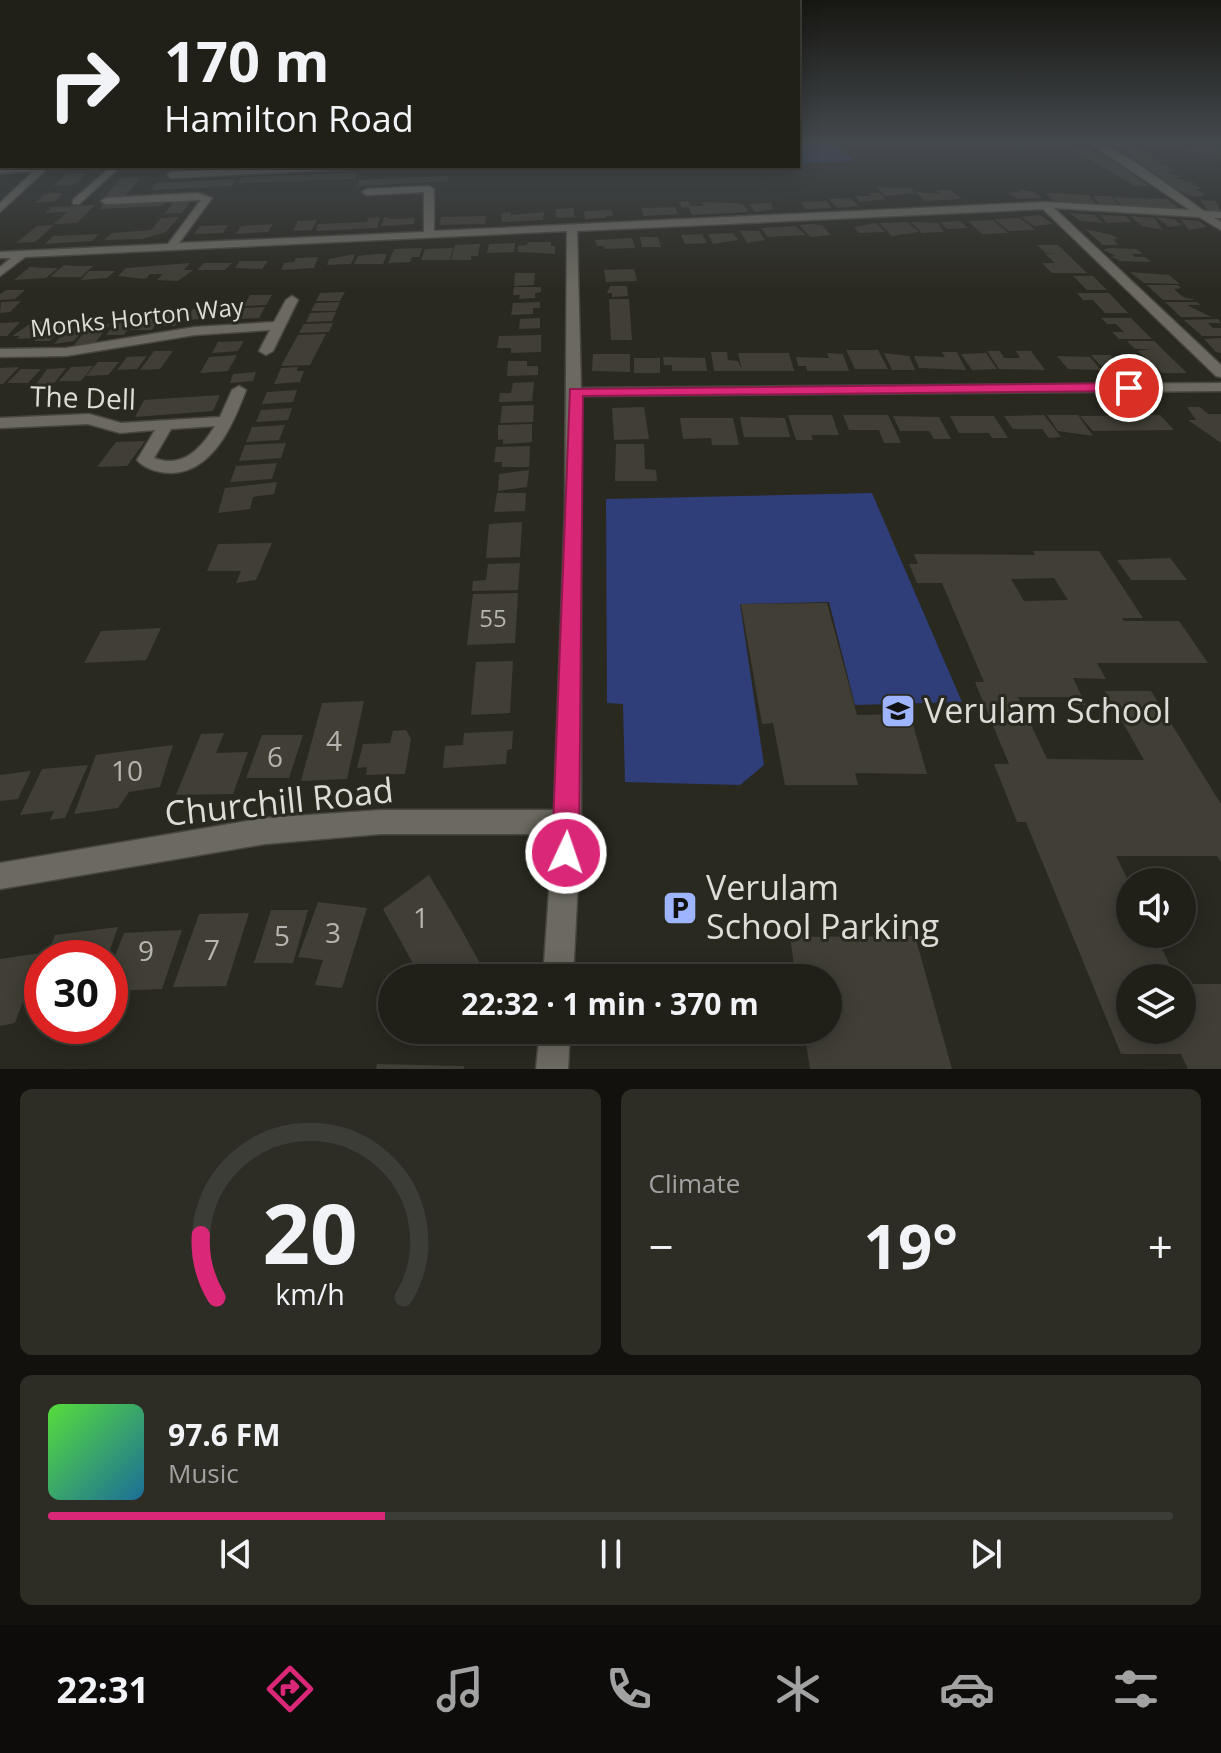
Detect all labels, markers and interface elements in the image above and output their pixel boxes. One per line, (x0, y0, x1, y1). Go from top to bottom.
text: 170 m (164, 22, 330, 98)
icon: right (32, 32, 136, 136)
text: Hamilton Road (164, 94, 414, 143)
street label: Monks Horton Way (28, 289, 246, 344)
pin (1095, 354, 1163, 422)
icon: arrive (1107, 366, 1151, 410)
street label: The Dell (30, 376, 137, 418)
house number: 55 (479, 601, 507, 634)
place label: Verulam School (924, 687, 1171, 733)
school or university icon: Verulam School (879, 692, 917, 730)
house number: 4 (326, 721, 342, 759)
house number: 6 (267, 737, 283, 775)
house number: 10 (111, 751, 143, 789)
street label: Churchill Road (162, 766, 396, 836)
position arrow (524, 811, 608, 895)
place label: Verulam School Parking (706, 864, 939, 949)
map controls (1116, 868, 1196, 1044)
button: sound (1116, 868, 1196, 948)
parking icon: Verulam School Parking (661, 889, 699, 927)
house number: 1 (413, 898, 429, 936)
house number: 3 (325, 913, 341, 951)
house number: 5 (274, 916, 290, 954)
house number: 7 (204, 930, 220, 968)
house number: 9 (138, 931, 154, 969)
speed limit sign: 30 (24, 940, 128, 1044)
button: layers (1116, 964, 1196, 1044)
text: 22:32 · 1 min · 370 m (461, 983, 759, 1024)
text: Climate (649, 1165, 740, 1201)
text: 20 (263, 1175, 358, 1288)
text: 19° (864, 1205, 958, 1287)
text: − (649, 1216, 674, 1276)
text: + (1148, 1216, 1173, 1276)
text: km/h (276, 1274, 345, 1313)
text: 97.6 FM (168, 1414, 281, 1455)
text: Music (168, 1455, 239, 1491)
icon: previous (214, 1532, 258, 1576)
icon: pause (589, 1532, 633, 1576)
icon: next (964, 1532, 1008, 1576)
icon: directions (262, 1661, 318, 1717)
icon: music (432, 1661, 488, 1717)
icon: phone (601, 1661, 657, 1717)
icon: climate (770, 1661, 826, 1717)
icon: car (939, 1661, 995, 1717)
icon: filters (1108, 1661, 1164, 1717)
text: 22:31 (57, 1665, 149, 1714)

